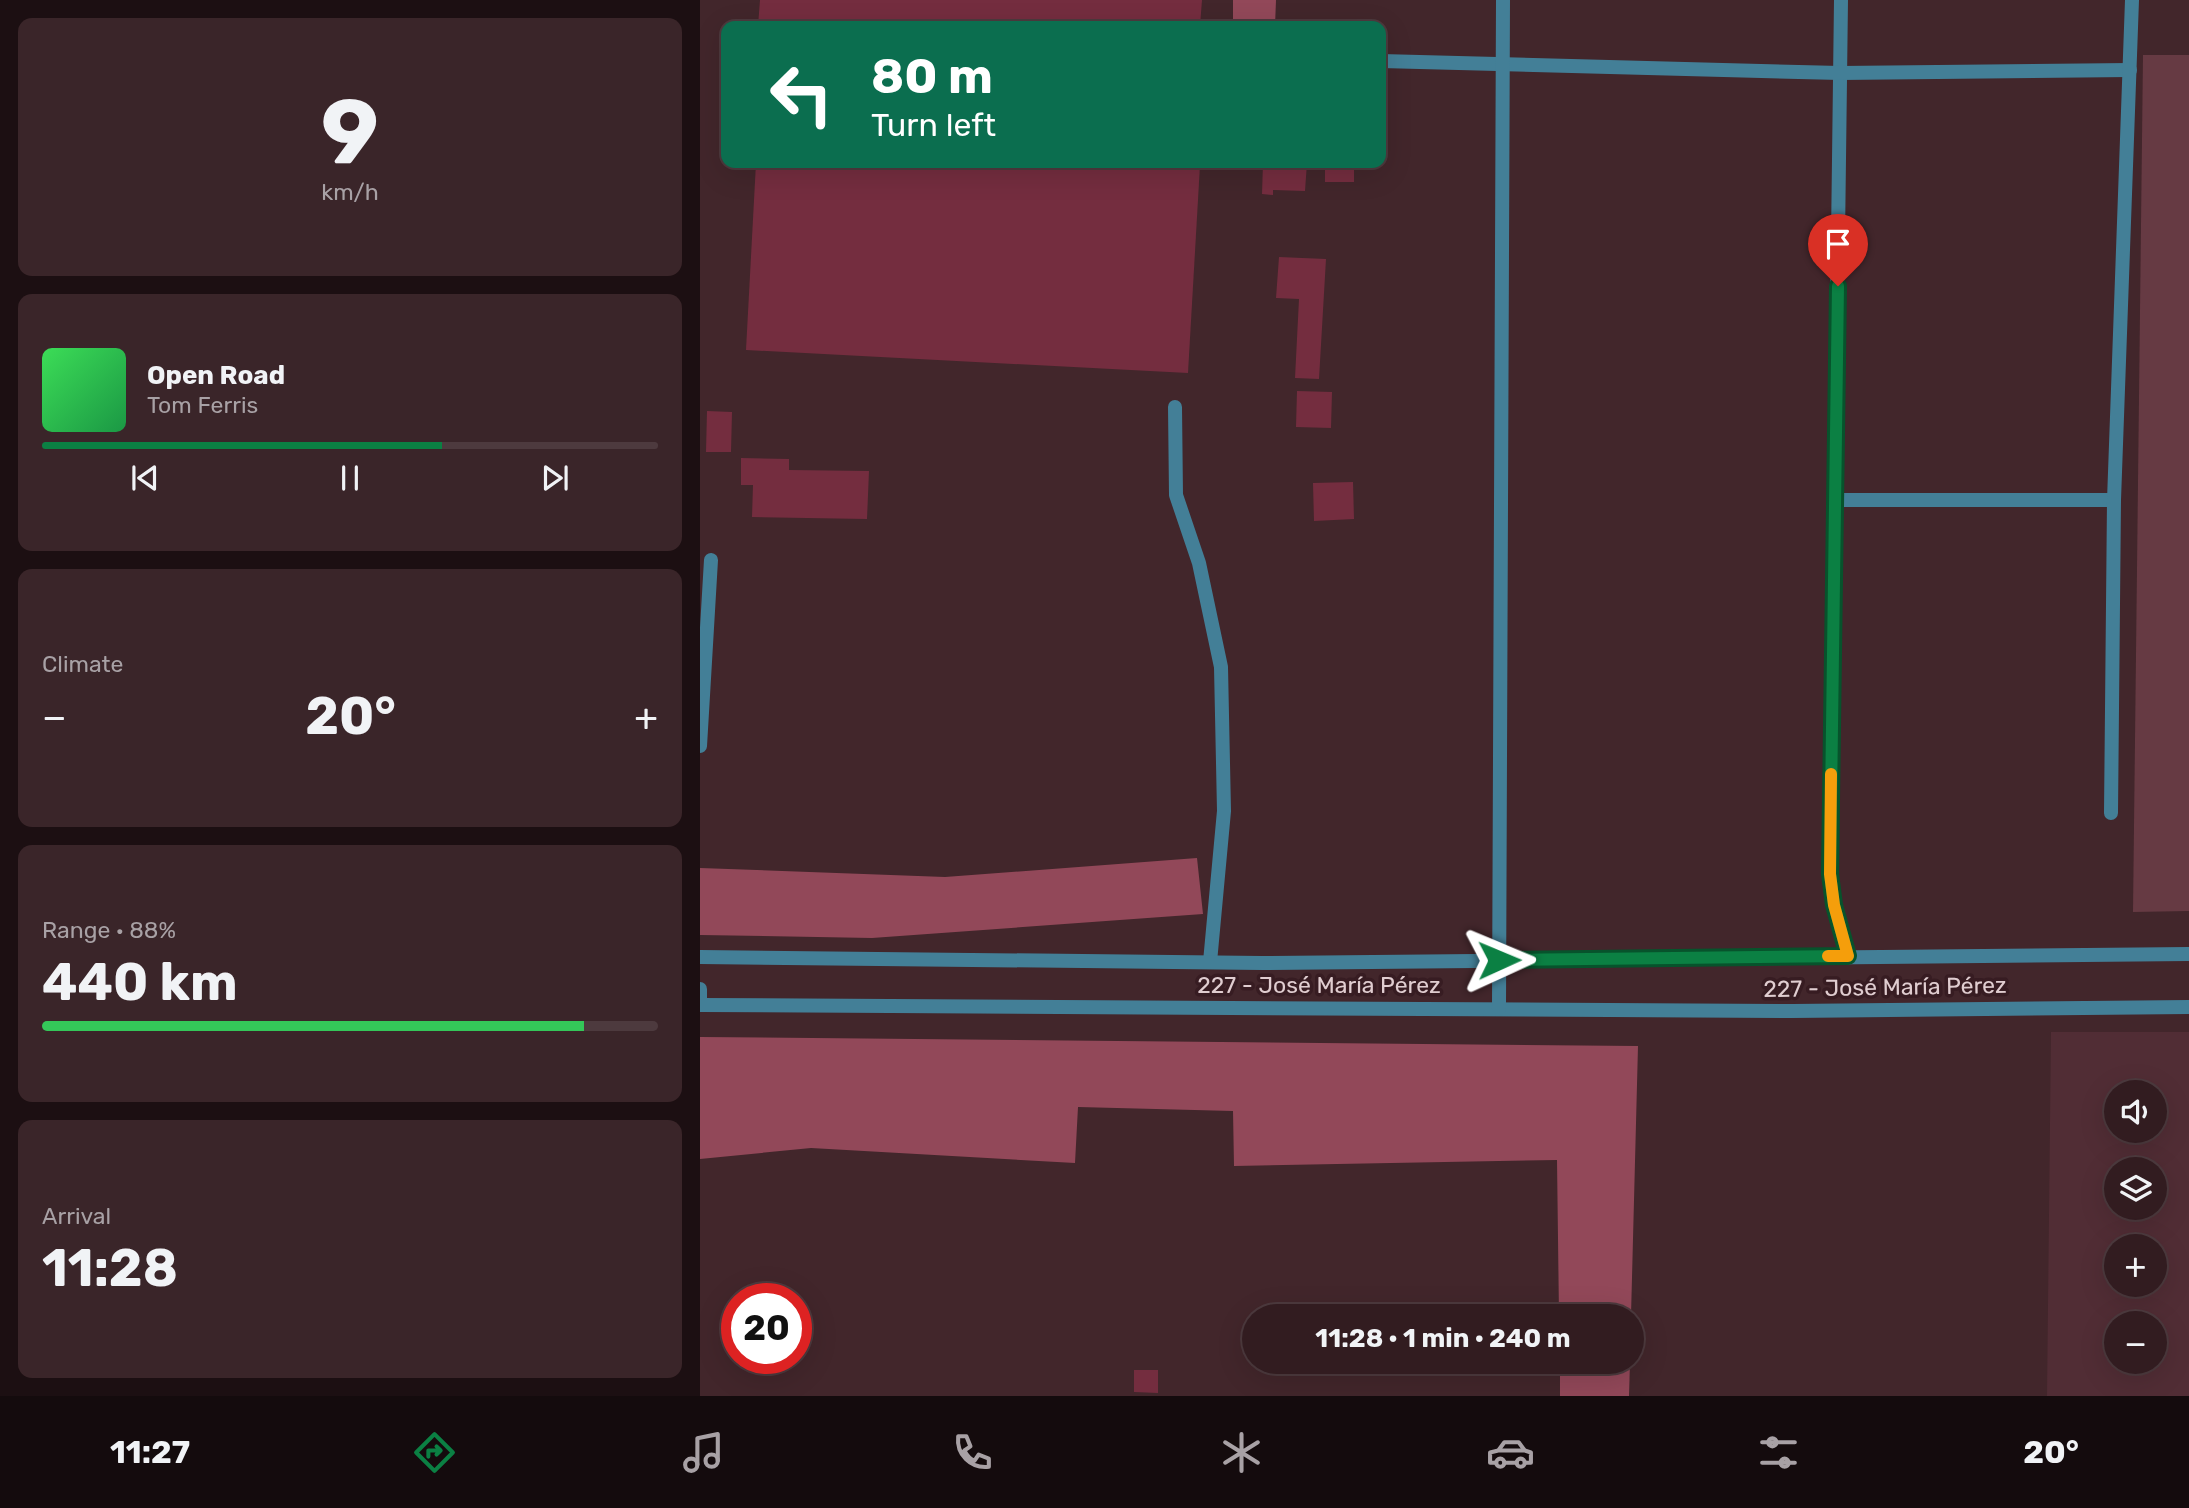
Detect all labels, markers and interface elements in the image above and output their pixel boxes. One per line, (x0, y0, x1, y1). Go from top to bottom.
text: 80 m (871, 47, 993, 105)
icon: left (756, 49, 847, 140)
text: 9 (321, 78, 379, 186)
text: Turn left (871, 106, 996, 144)
text: km/h (321, 178, 379, 206)
pin (1808, 214, 1868, 286)
icon: arrive (1819, 225, 1857, 263)
text: Open Road (147, 360, 285, 391)
text: Tom Ferris (147, 391, 258, 419)
icon: previous (126, 459, 164, 497)
icon: pause (331, 459, 369, 497)
icon: next (536, 459, 574, 497)
text: Climate (42, 650, 123, 678)
text: 20° (305, 685, 396, 747)
text: − (42, 694, 67, 740)
text: + (634, 694, 658, 740)
text: Range · 88% (42, 916, 176, 944)
position arrow (1462, 923, 1536, 997)
text: 440 km (42, 951, 238, 1013)
street label: 227 - José María Pérez (1197, 971, 1441, 999)
street label: 227 - José María Pérez (1763, 971, 2007, 1003)
map controls (2104, 1080, 2167, 1374)
button: sound (2104, 1080, 2167, 1143)
button: layers (2104, 1157, 2167, 1220)
text: Arrival (42, 1202, 111, 1230)
button: + (2104, 1234, 2167, 1297)
text: 11:28 (42, 1237, 178, 1299)
speed limit sign: 20 (721, 1283, 812, 1374)
button: − (2104, 1311, 2167, 1374)
text: 11:28 · 1 min · 240 m (1315, 1323, 1571, 1354)
icon: directions (410, 1428, 459, 1477)
icon: music (679, 1428, 728, 1477)
icon: phone (948, 1428, 997, 1477)
icon: climate (1217, 1428, 1266, 1477)
icon: car (1486, 1428, 1535, 1477)
icon: filters (1754, 1428, 1803, 1477)
text: 11:27 (110, 1433, 190, 1471)
text: 20° (2023, 1433, 2079, 1471)

